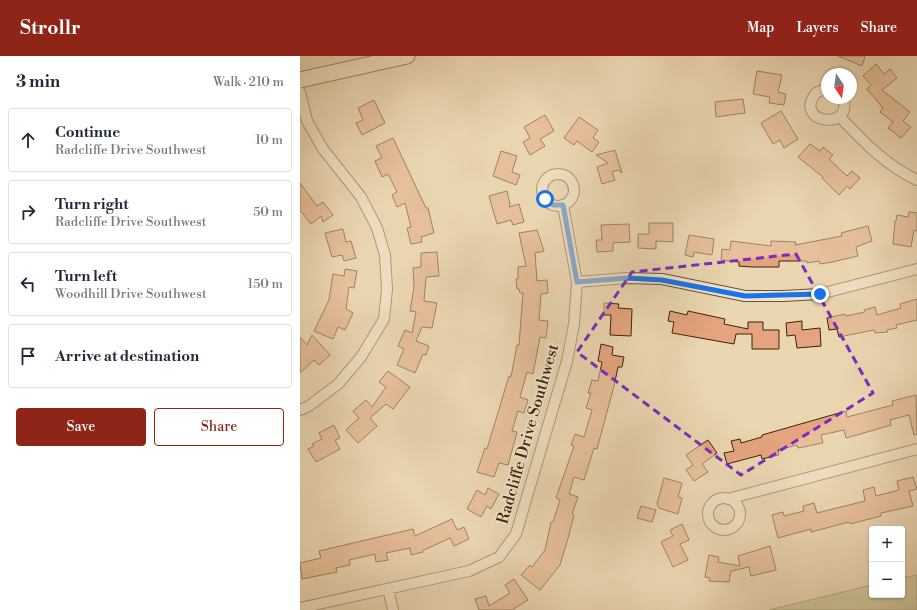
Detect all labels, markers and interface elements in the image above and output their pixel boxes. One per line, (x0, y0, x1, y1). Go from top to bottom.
text: Strollr (20, 16, 81, 40)
text: Map (747, 19, 774, 37)
text: Layers (796, 19, 839, 37)
text: Share (861, 19, 897, 37)
north arrow (821, 68, 857, 104)
text: 3 min (16, 71, 60, 93)
text: Walk · 210 m (213, 74, 284, 90)
text: Continue (55, 123, 120, 142)
icon: ahead (17, 129, 39, 151)
text: 10 m (255, 132, 283, 148)
text: Radcliffe Drive Southwest (55, 142, 206, 158)
route start (536, 190, 554, 208)
text: Turn right (55, 195, 129, 214)
icon: right (17, 201, 39, 223)
text: 50 m (253, 204, 283, 220)
text: Radcliffe Drive Southwest (55, 214, 206, 230)
text: Turn left (55, 267, 117, 286)
icon: left (17, 273, 39, 295)
text: 150 m (248, 276, 283, 292)
route end (811, 285, 829, 303)
text: Woodhill Drive Southwest (55, 286, 207, 302)
street label: Radcliffe Drive Southwest (493, 341, 563, 526)
icon: arrive (17, 345, 39, 367)
text: Arrive at destination (55, 347, 199, 366)
button: Save (16, 408, 146, 446)
button: Share (154, 408, 284, 446)
map controls (869, 526, 905, 598)
button: + (869, 526, 905, 562)
button: − (869, 562, 905, 598)

